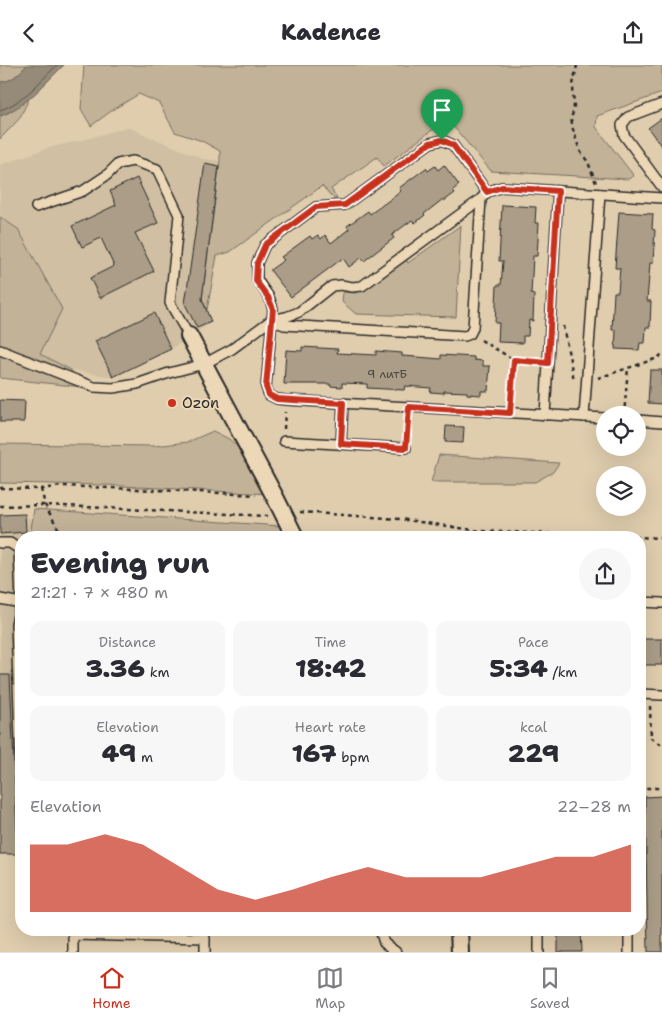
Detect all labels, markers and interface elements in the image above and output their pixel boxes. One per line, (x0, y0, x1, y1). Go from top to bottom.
text: Kadence (281, 18, 381, 47)
icon: back (15, 19, 43, 47)
icon: share (619, 19, 647, 47)
pin (421, 89, 463, 140)
icon: arrive (428, 96, 456, 124)
house number: 9 литБ (367, 366, 407, 382)
place label: Ozon (182, 393, 219, 413)
marker: Ozon (166, 397, 178, 409)
map controls (596, 406, 646, 516)
button: locate (596, 406, 646, 456)
button: layers (596, 466, 646, 516)
text: Evening run (30, 544, 209, 582)
button: share (579, 548, 631, 600)
text: 21:21 · 7 × 480 m (30, 582, 168, 603)
text: Distance (99, 633, 156, 651)
text: Time (314, 633, 347, 651)
text: Pace (518, 633, 549, 651)
text: 3.36 (85, 651, 145, 685)
text: 18:42 (295, 651, 366, 685)
text: 5:34 (490, 651, 548, 685)
text: km (145, 663, 170, 681)
text: /km (548, 663, 577, 681)
text: Elevation (96, 718, 159, 736)
text: Heart rate (295, 718, 366, 736)
text: kcal (520, 718, 547, 736)
text: 49 (102, 736, 136, 770)
text: 167 (292, 736, 337, 770)
text: 229 (508, 736, 559, 770)
text: m (136, 748, 153, 766)
text: bpm (337, 748, 369, 766)
text: Elevation (30, 796, 102, 817)
text: 22–28 m (557, 796, 631, 817)
tab: Home (92, 964, 131, 1012)
tab: Map (315, 964, 345, 1012)
tab: Saved (530, 964, 570, 1012)

